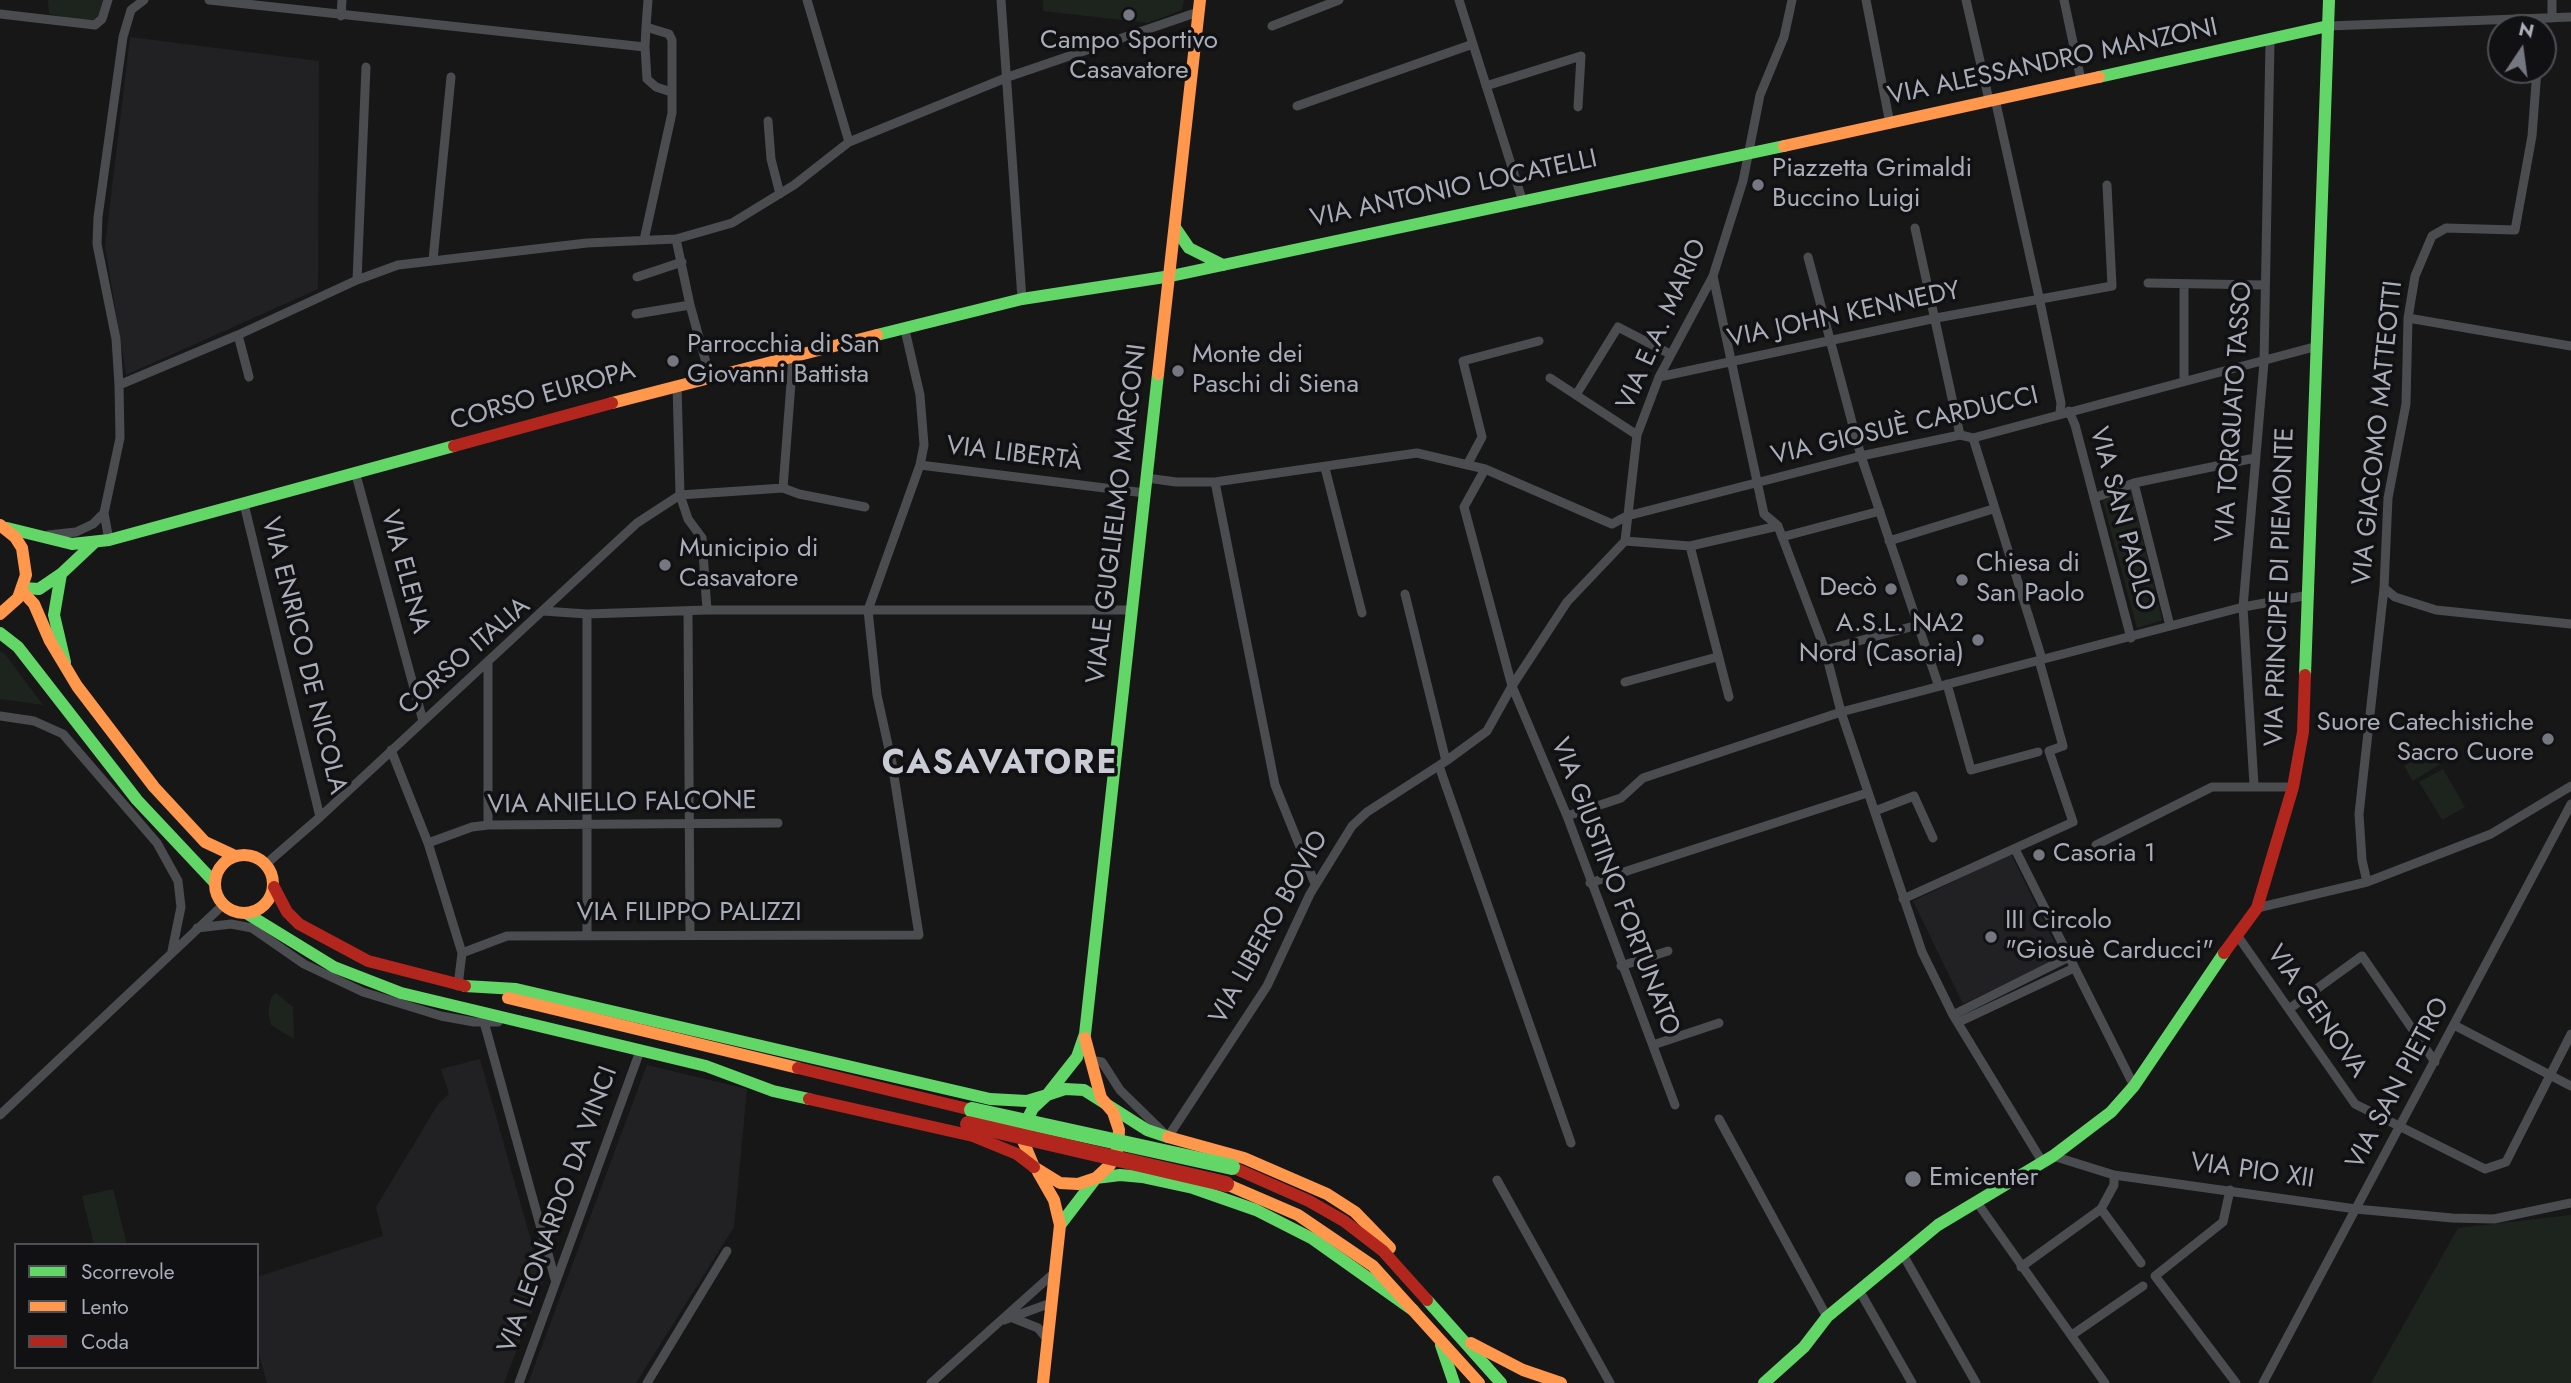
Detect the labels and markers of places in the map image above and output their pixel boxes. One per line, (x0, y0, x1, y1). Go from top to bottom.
marker: Campo Sportivo Casavatore (1121, 7, 1137, 23)
place label: Campo Sportivo Casavatore (1040, 26, 1218, 88)
place label: Piazzetta Grimaldi Buccino Luigi (1772, 154, 1972, 216)
marker: Piazzetta Grimaldi Buccino Luigi (1750, 177, 1766, 193)
place label: Parrocchia di San Giovanni Battista (687, 330, 880, 392)
place label: Monte dei Paschi di Siena (1192, 340, 1359, 402)
marker: Parrocchia di San Giovanni Battista (665, 353, 681, 369)
marker: Monte dei Paschi di Siena (1170, 363, 1186, 379)
place label: Municipio di Casavatore (679, 534, 818, 596)
place label: Chiesa di San Paolo (1976, 549, 2085, 610)
marker: Municipio di Casavatore (657, 557, 673, 573)
marker: Chiesa di San Paolo (1954, 572, 1970, 588)
place label: Decò (1819, 573, 1877, 605)
marker: Decò (1883, 581, 1899, 597)
place label: A.S.L. NA2 Nord (Casoria) (1799, 609, 1964, 670)
marker: A.S.L. NA2 Nord (Casoria) (1970, 632, 1986, 648)
place label: Suore Catechistiche Sacro Cuore (2316, 708, 2534, 770)
marker: Suore Catechistiche Sacro Cuore (2540, 731, 2556, 747)
place label: Casoria 1 (2053, 839, 2156, 871)
marker: Casoria 1 (2031, 847, 2047, 863)
place label: III Circolo "Giosuè Carducci" (2005, 906, 2214, 968)
marker: III Circolo "Giosuè Carducci" (1983, 929, 1999, 945)
place label: Emicenter (1929, 1163, 2038, 1195)
marker: Emicenter (1903, 1169, 1923, 1189)

